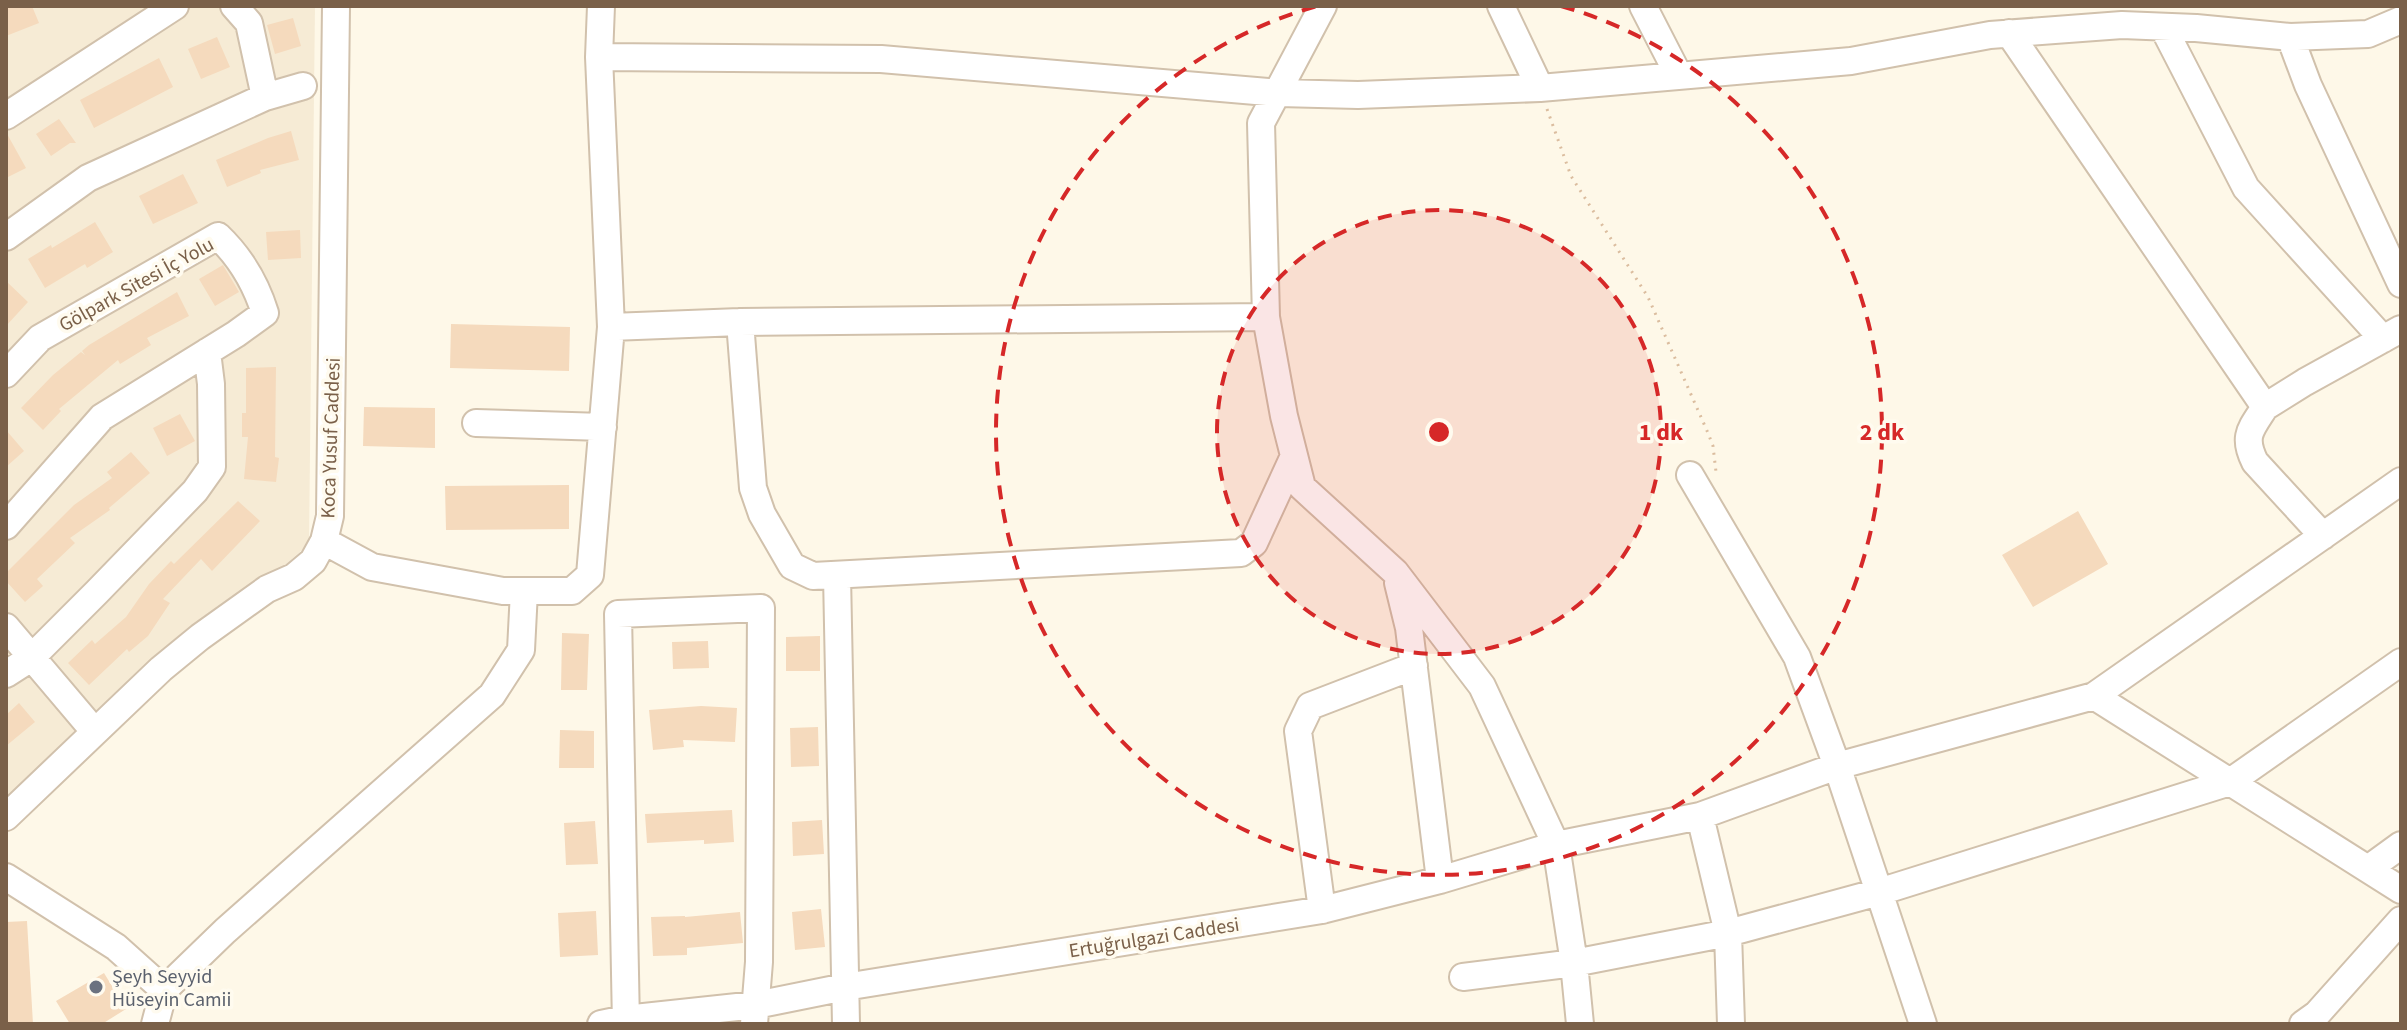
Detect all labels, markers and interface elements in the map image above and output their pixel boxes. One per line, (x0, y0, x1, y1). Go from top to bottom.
street label: Gölpark Sitesi İç Yolu (54, 231, 219, 339)
street label: Koca Yusuf Caddesi (314, 357, 348, 519)
text: 1 dk (1639, 415, 1684, 450)
text: 2 dk (1860, 415, 1905, 450)
centre of rings (1425, 418, 1453, 446)
street label: Ertuğrulgazi Caddesi (1067, 911, 1241, 965)
place label: Şeyh Seyyid Hüseyin Camii (112, 963, 231, 1014)
marker: Şeyh Seyyid Hüseyin Camii (87, 978, 105, 996)

